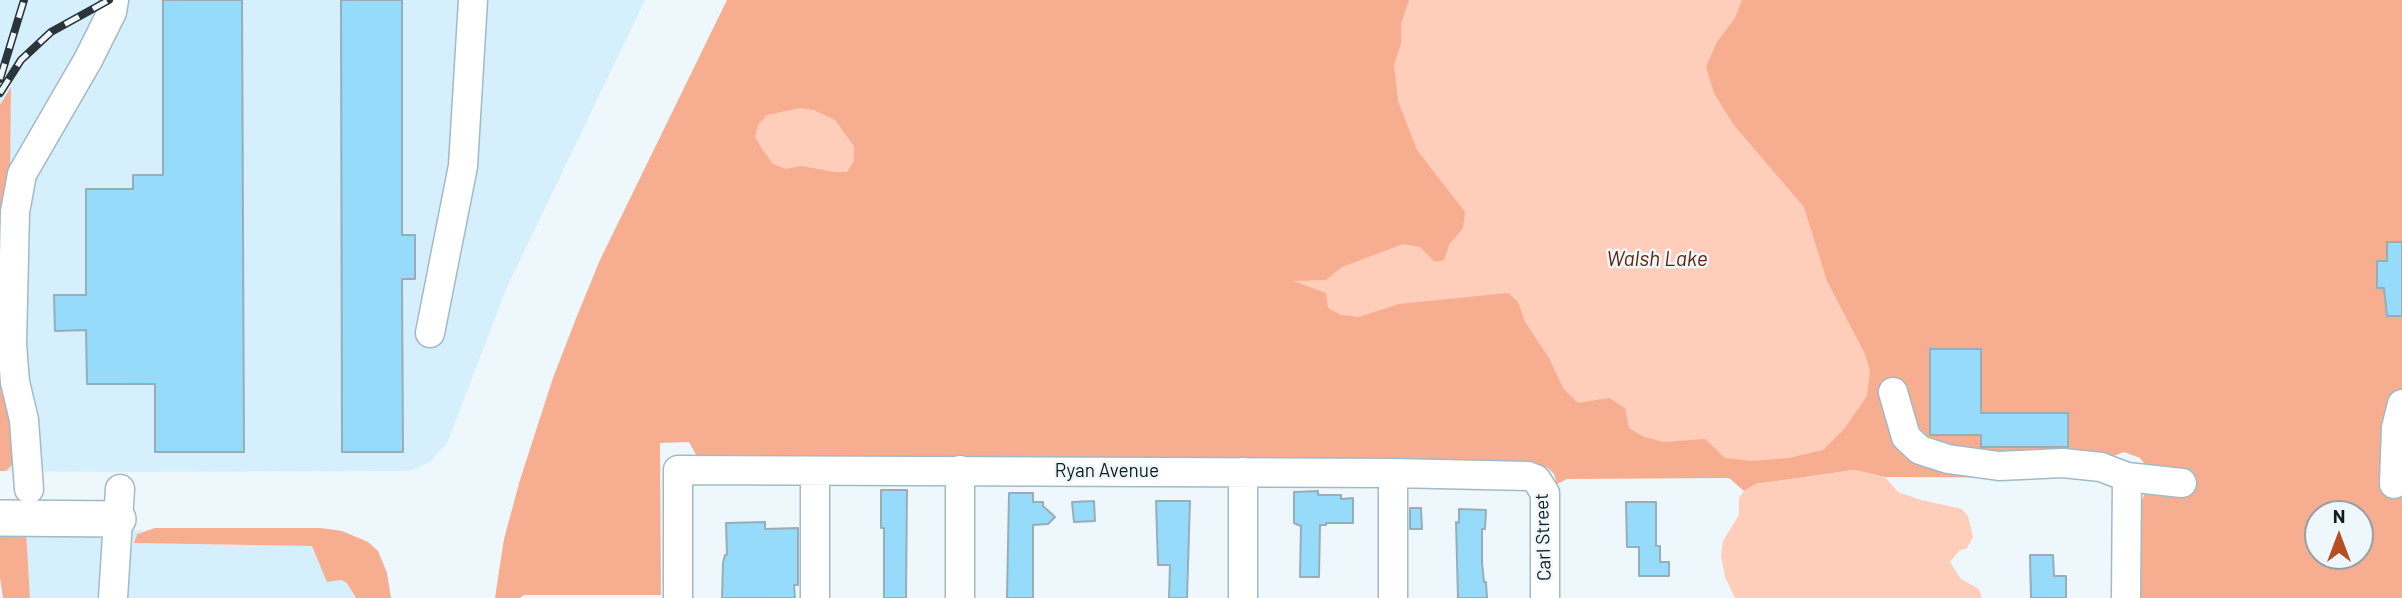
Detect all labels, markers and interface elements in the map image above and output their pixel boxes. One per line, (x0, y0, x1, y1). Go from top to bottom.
water label: Walsh Lake (1606, 246, 1708, 272)
street label: Ryan Avenue (1055, 460, 1159, 482)
street label: Carl Street (1530, 493, 1556, 581)
north arrow (2304, 500, 2374, 570)
text: N (2333, 504, 2345, 527)

